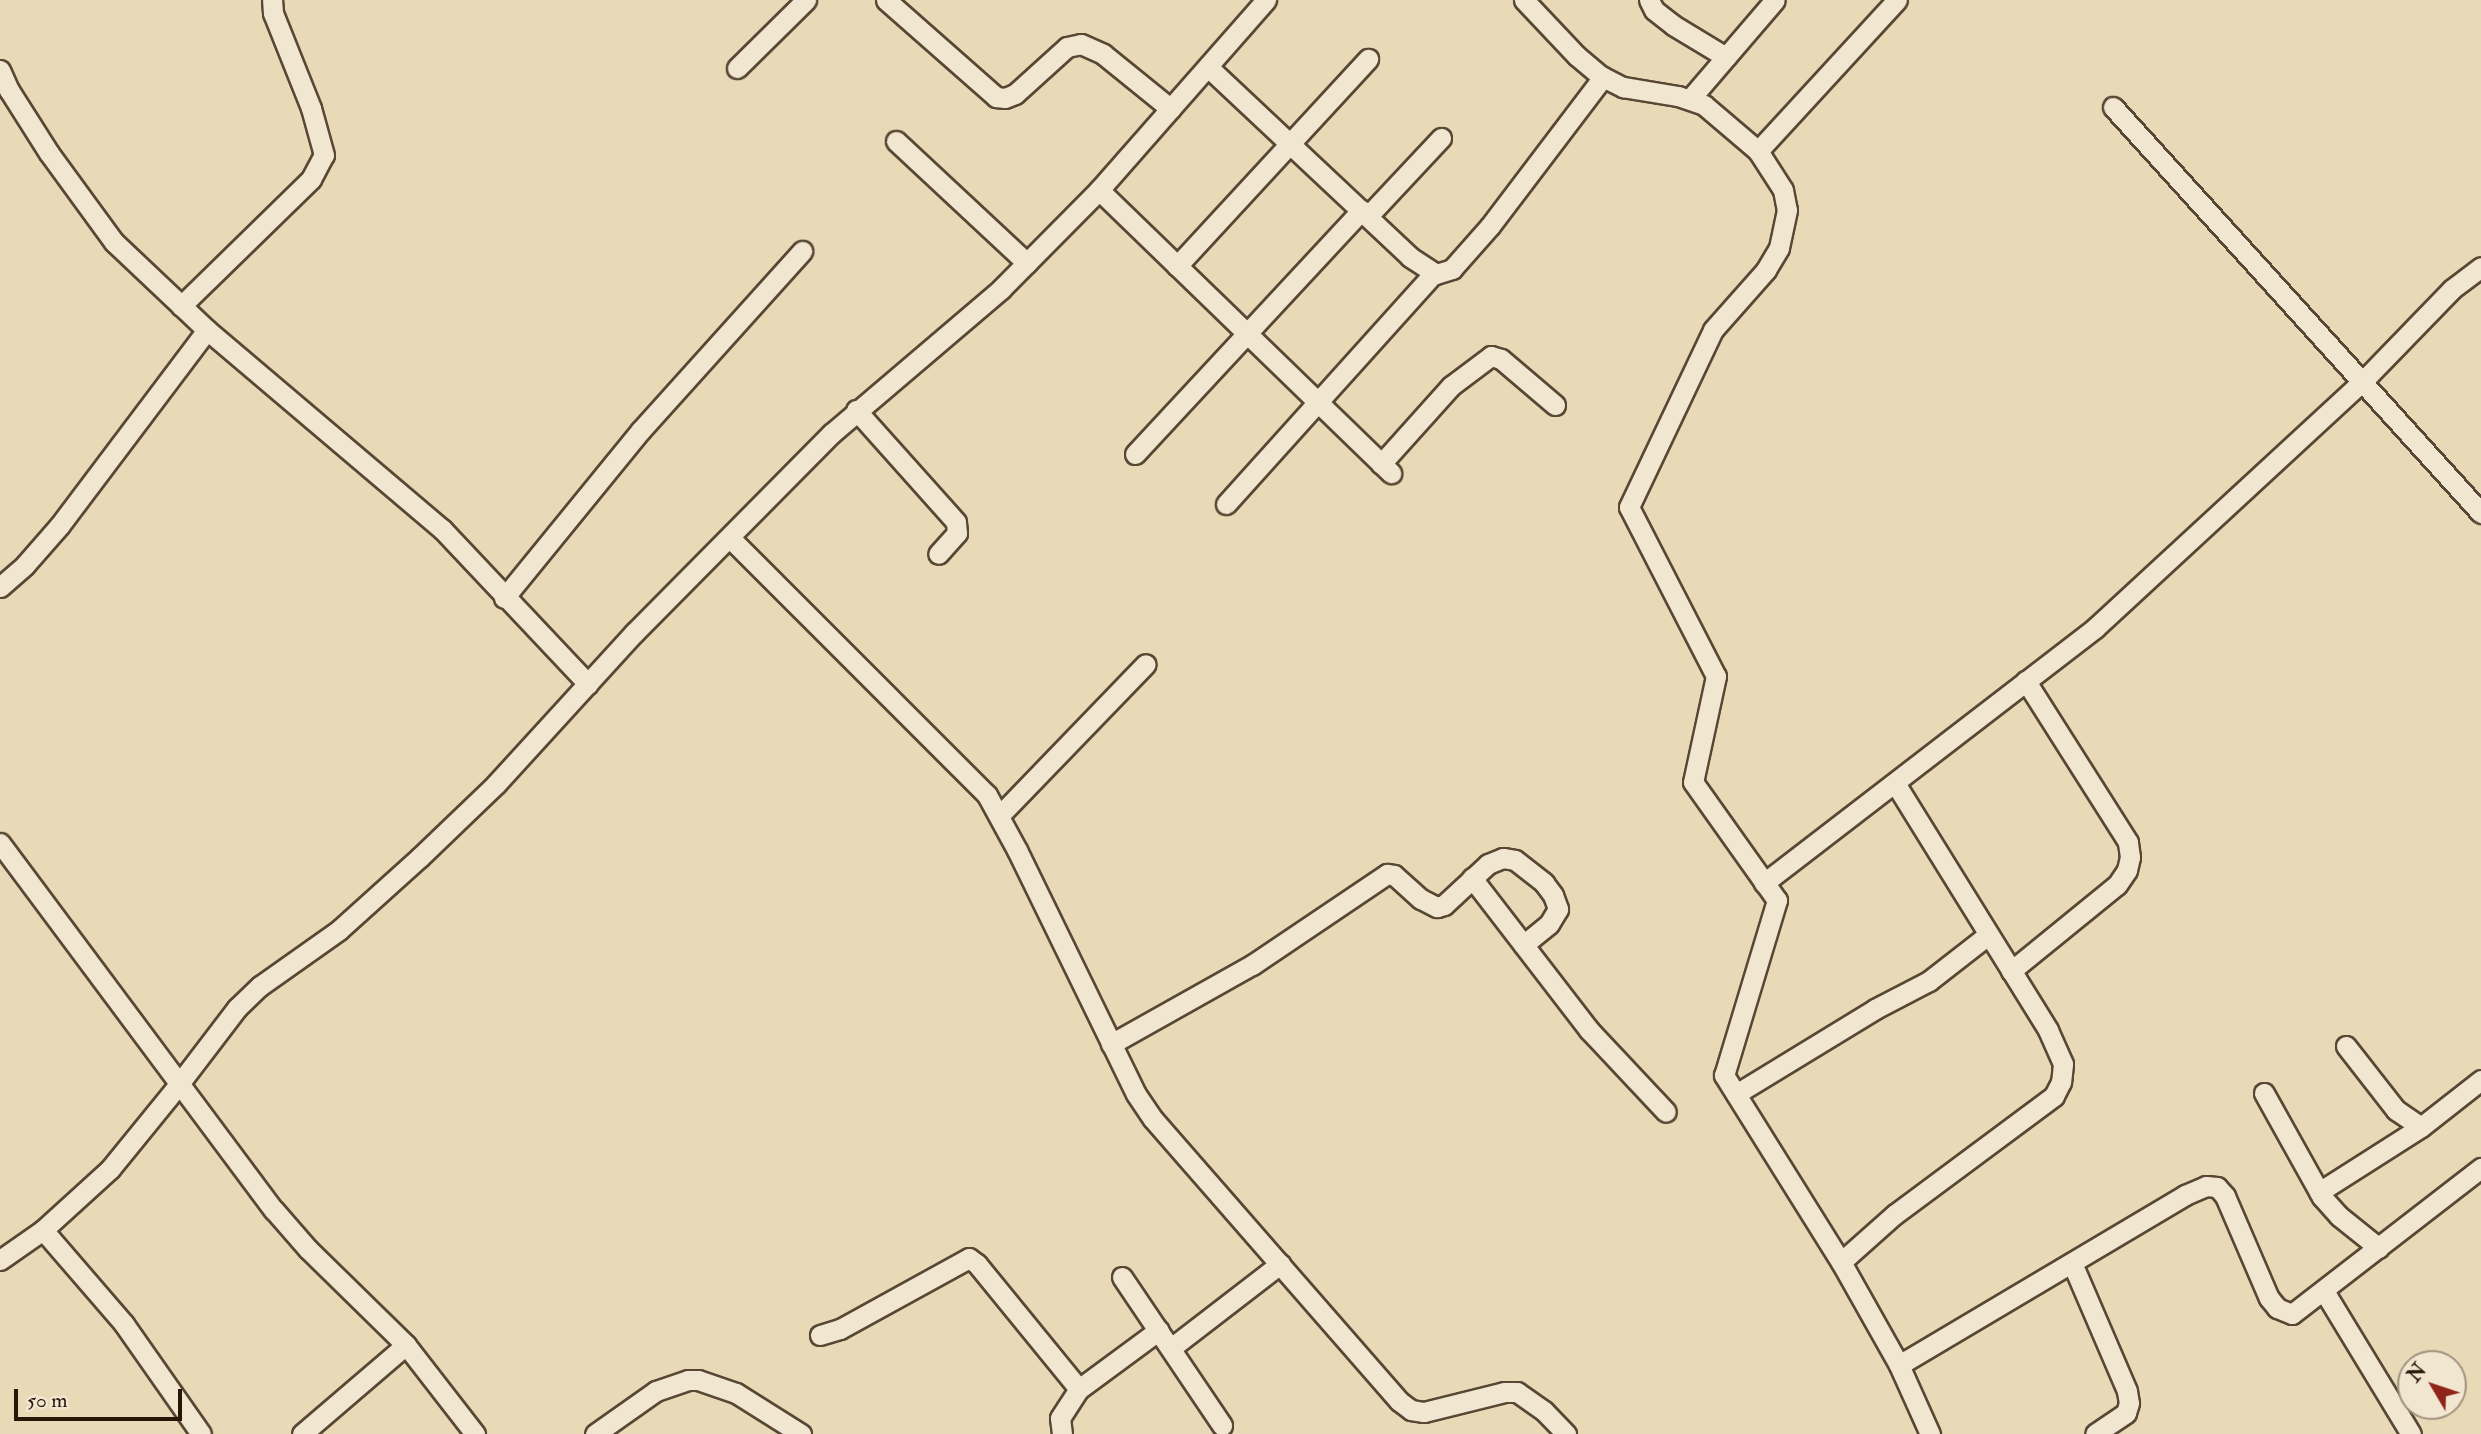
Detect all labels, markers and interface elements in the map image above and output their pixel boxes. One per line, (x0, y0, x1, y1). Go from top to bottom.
north arrow (2397, 1350, 2467, 1420)
text: N (2403, 1359, 2432, 1387)
scale bar (18, 1374, 186, 1418)
text: 50 m (27, 1387, 68, 1414)

